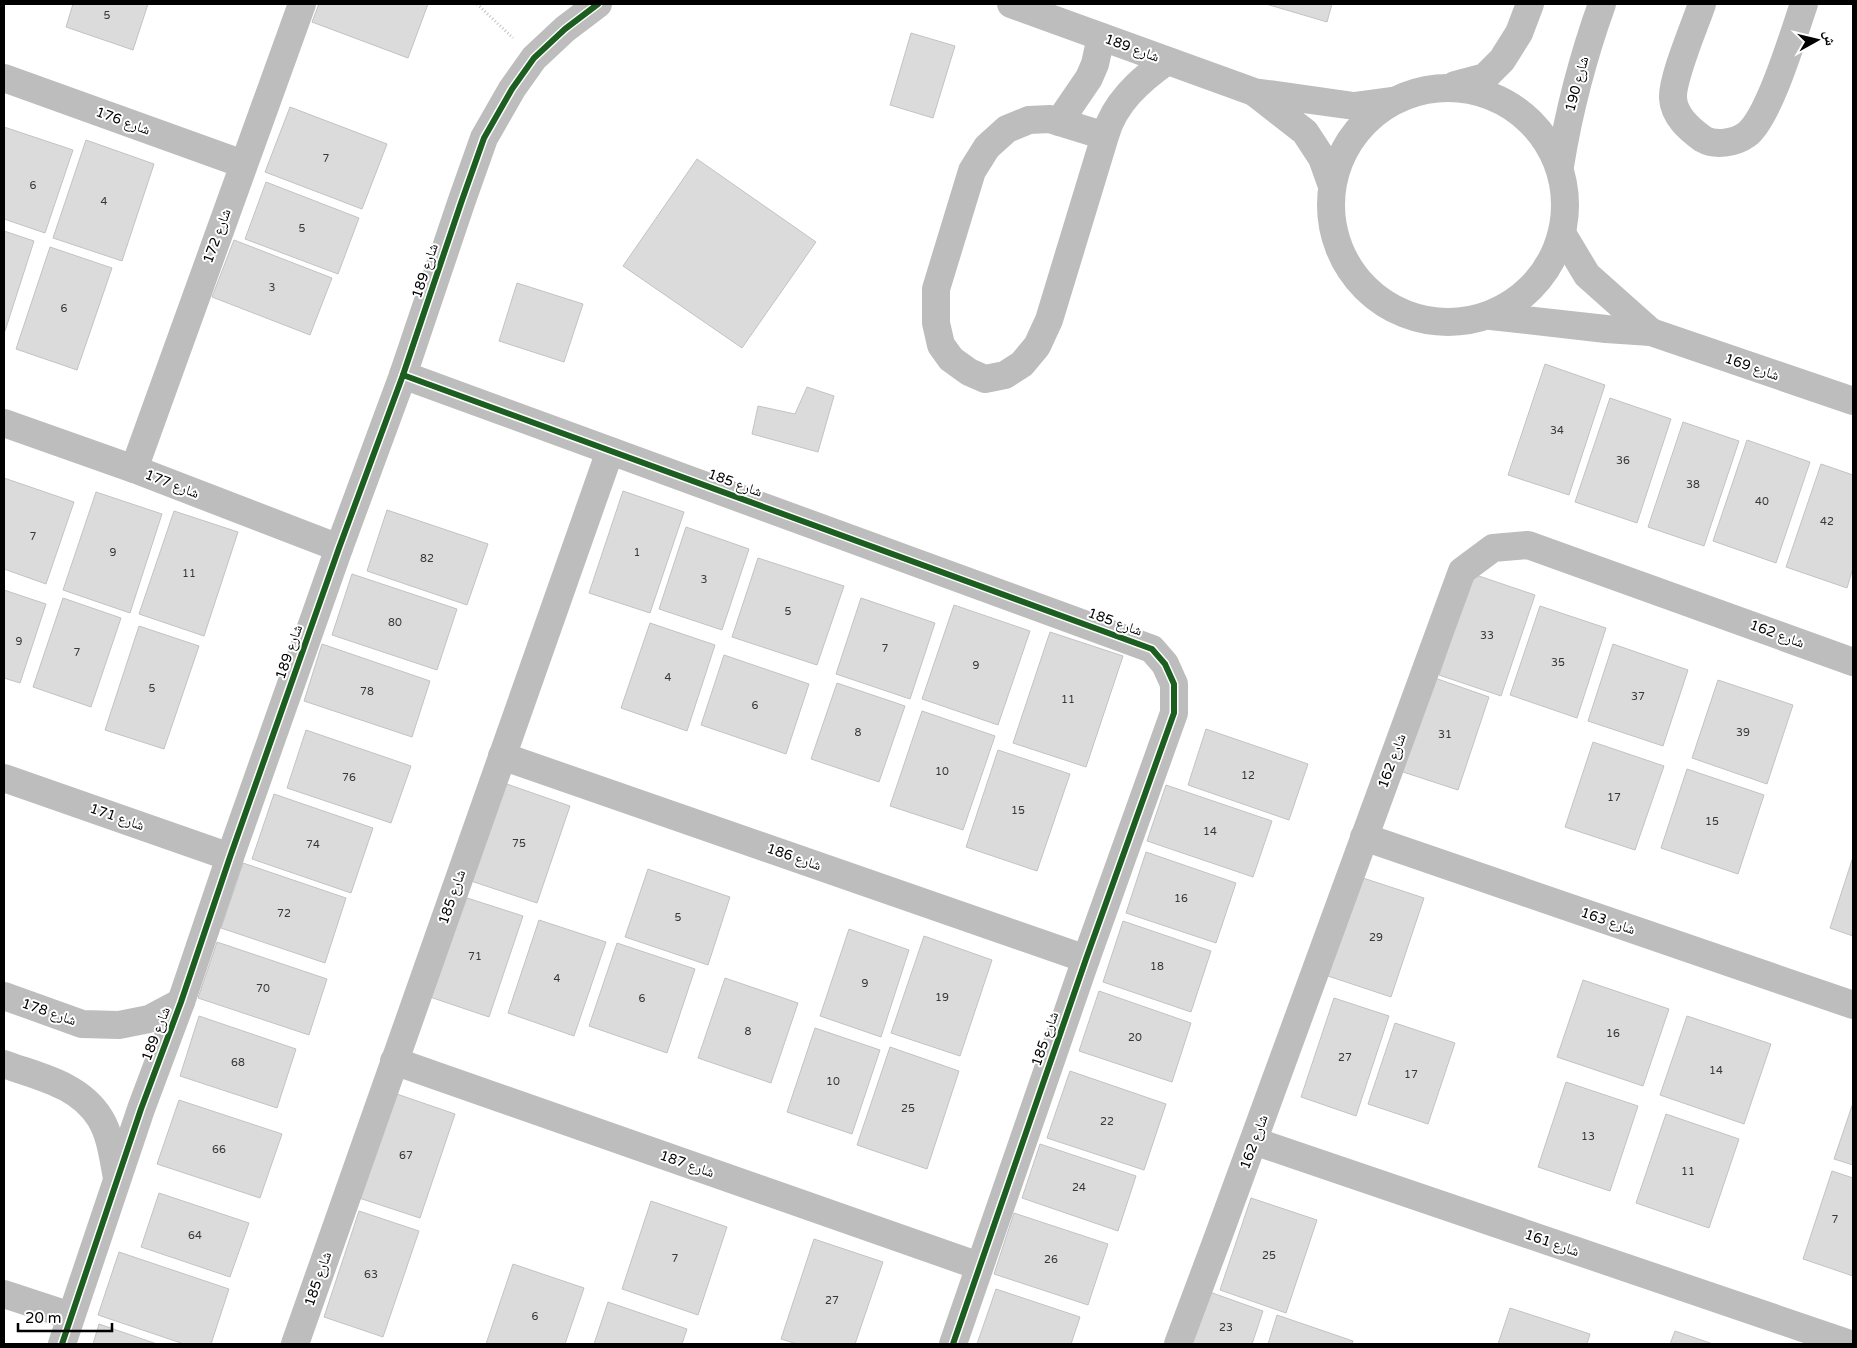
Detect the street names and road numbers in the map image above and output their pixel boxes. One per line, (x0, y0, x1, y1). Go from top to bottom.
street label: شارع 189 (1102, 30, 1162, 67)
street label: شارع 190 (1561, 54, 1594, 114)
street label: شارع 176 (93, 103, 153, 140)
street label: شارع 172 (199, 206, 236, 266)
street label: شارع 189 (408, 241, 443, 301)
street label: شارع 169 (1722, 350, 1782, 385)
street label: شارع 185 (705, 465, 765, 502)
street label: شارع 177 (142, 466, 201, 503)
street label: شارع 185 (1085, 604, 1145, 641)
street label: شارع 162 (1747, 616, 1807, 653)
street label: شارع 189 (272, 622, 307, 682)
street label: شارع 162 (1374, 731, 1411, 791)
street label: شارع 171 (87, 800, 147, 835)
street label: شارع 186 (764, 840, 824, 875)
street label: شارع 185 (435, 867, 470, 927)
street label: شارع 163 (1578, 904, 1638, 939)
street label: شارع 178 (19, 995, 79, 1030)
street label: شارع 189 (138, 1005, 175, 1064)
street label: شارع 185 (1028, 1009, 1063, 1069)
street label: شارع 162 (1236, 1112, 1273, 1172)
street label: شارع 187 (657, 1147, 717, 1182)
street label: شارع 161 (1522, 1226, 1582, 1261)
street label: شارع 185 (301, 1249, 336, 1309)

